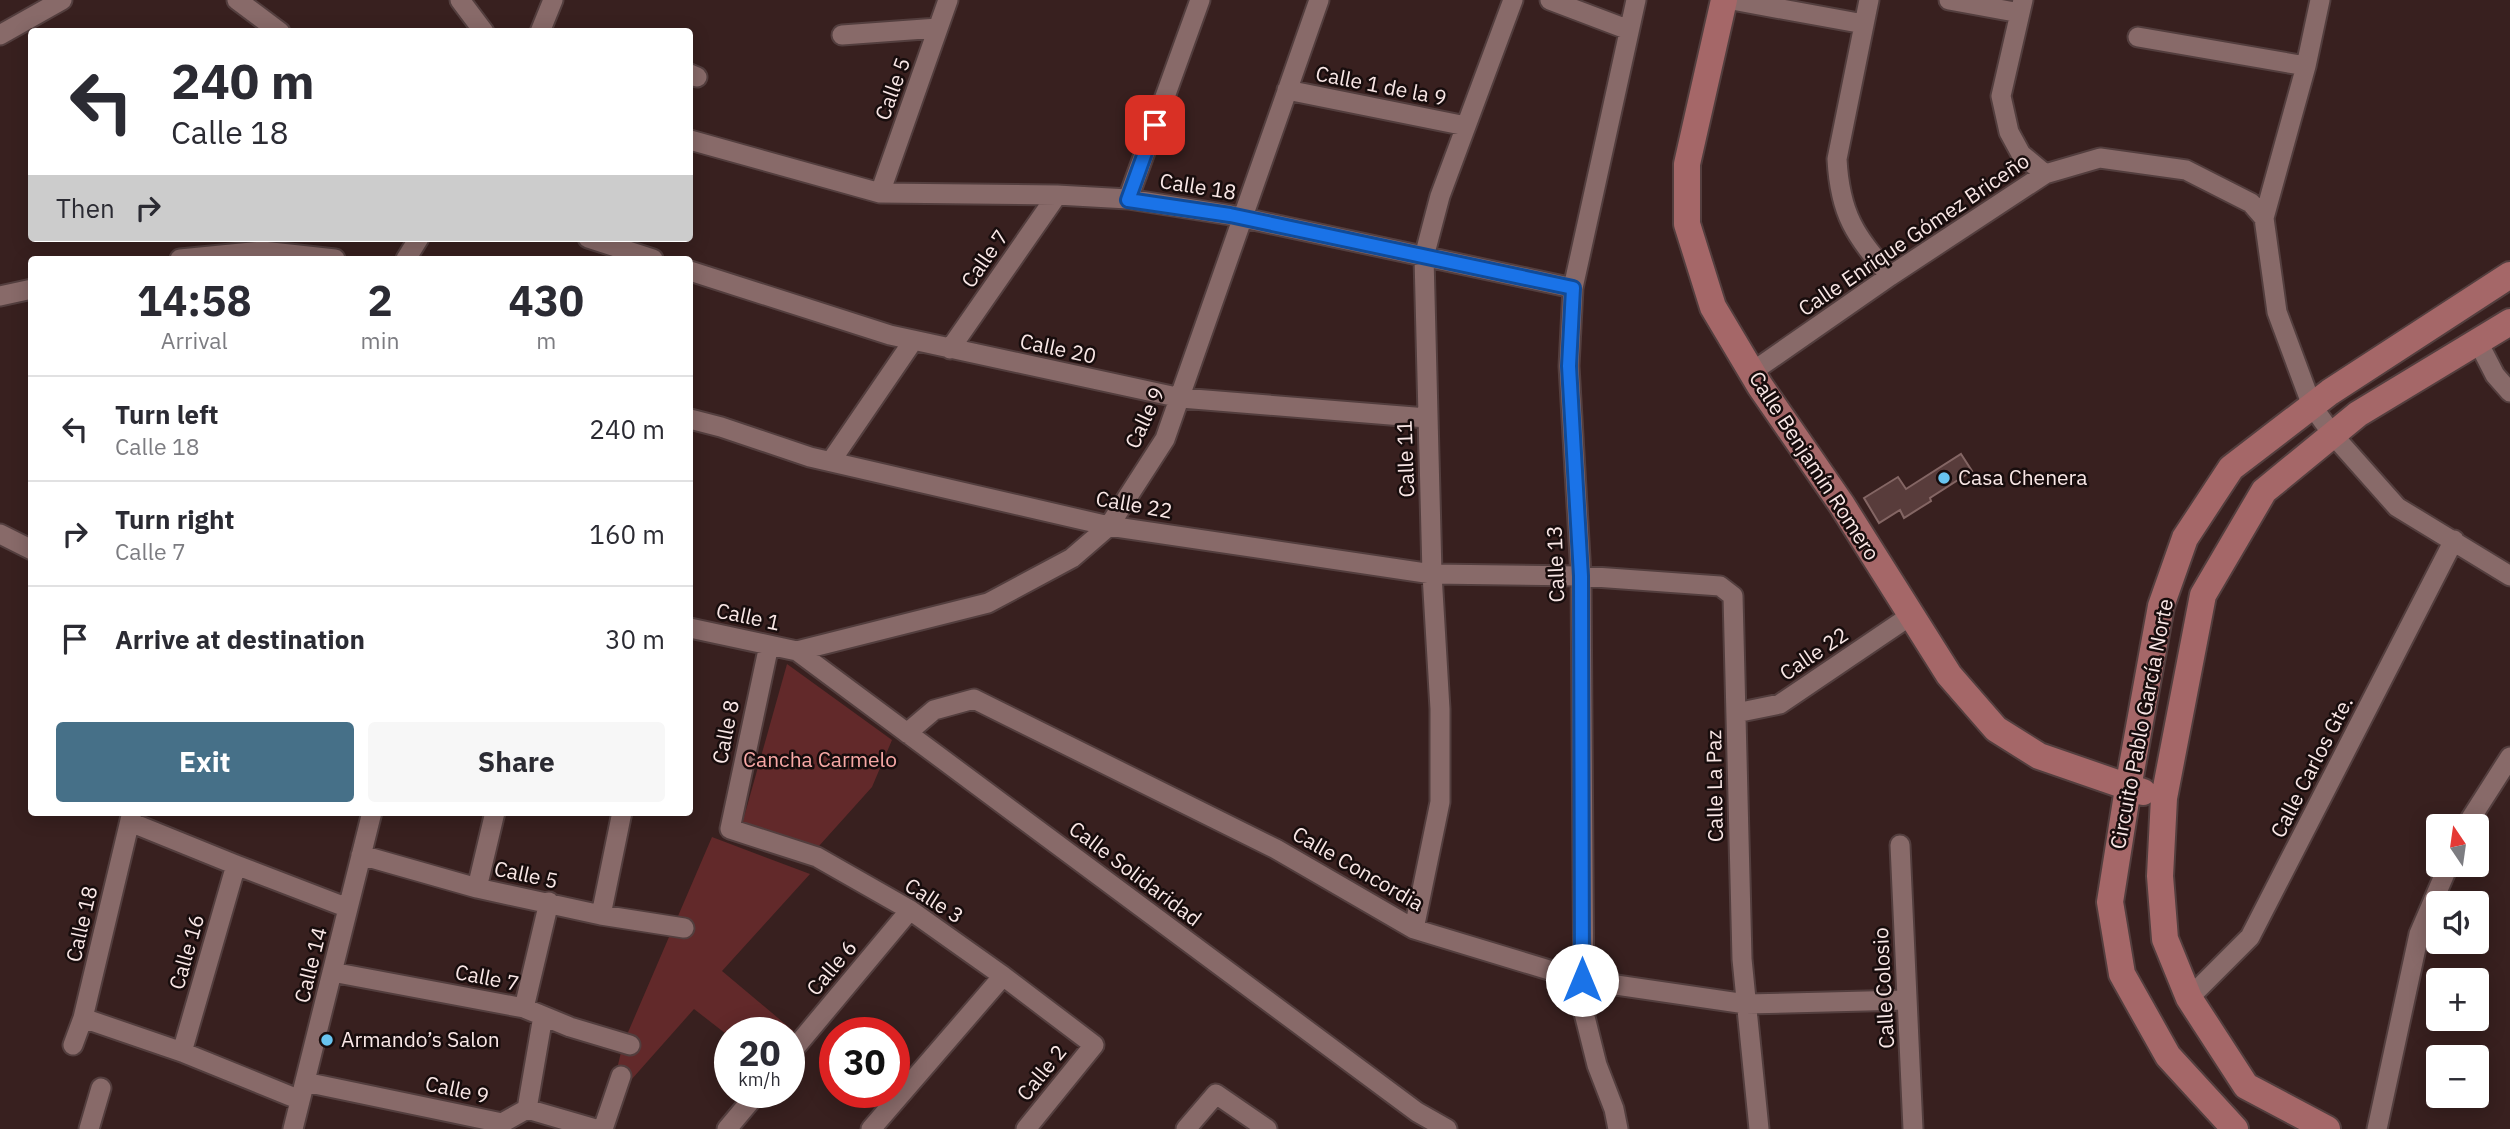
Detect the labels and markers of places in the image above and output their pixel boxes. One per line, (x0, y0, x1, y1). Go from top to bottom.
pin (1125, 95, 1185, 155)
place label: Casa Chenera (1958, 463, 2087, 491)
marker: Casa Chenera (1936, 470, 1952, 486)
place label: Armando’s Salon (341, 1025, 500, 1053)
marker: Armando’s Salon (319, 1032, 335, 1048)

